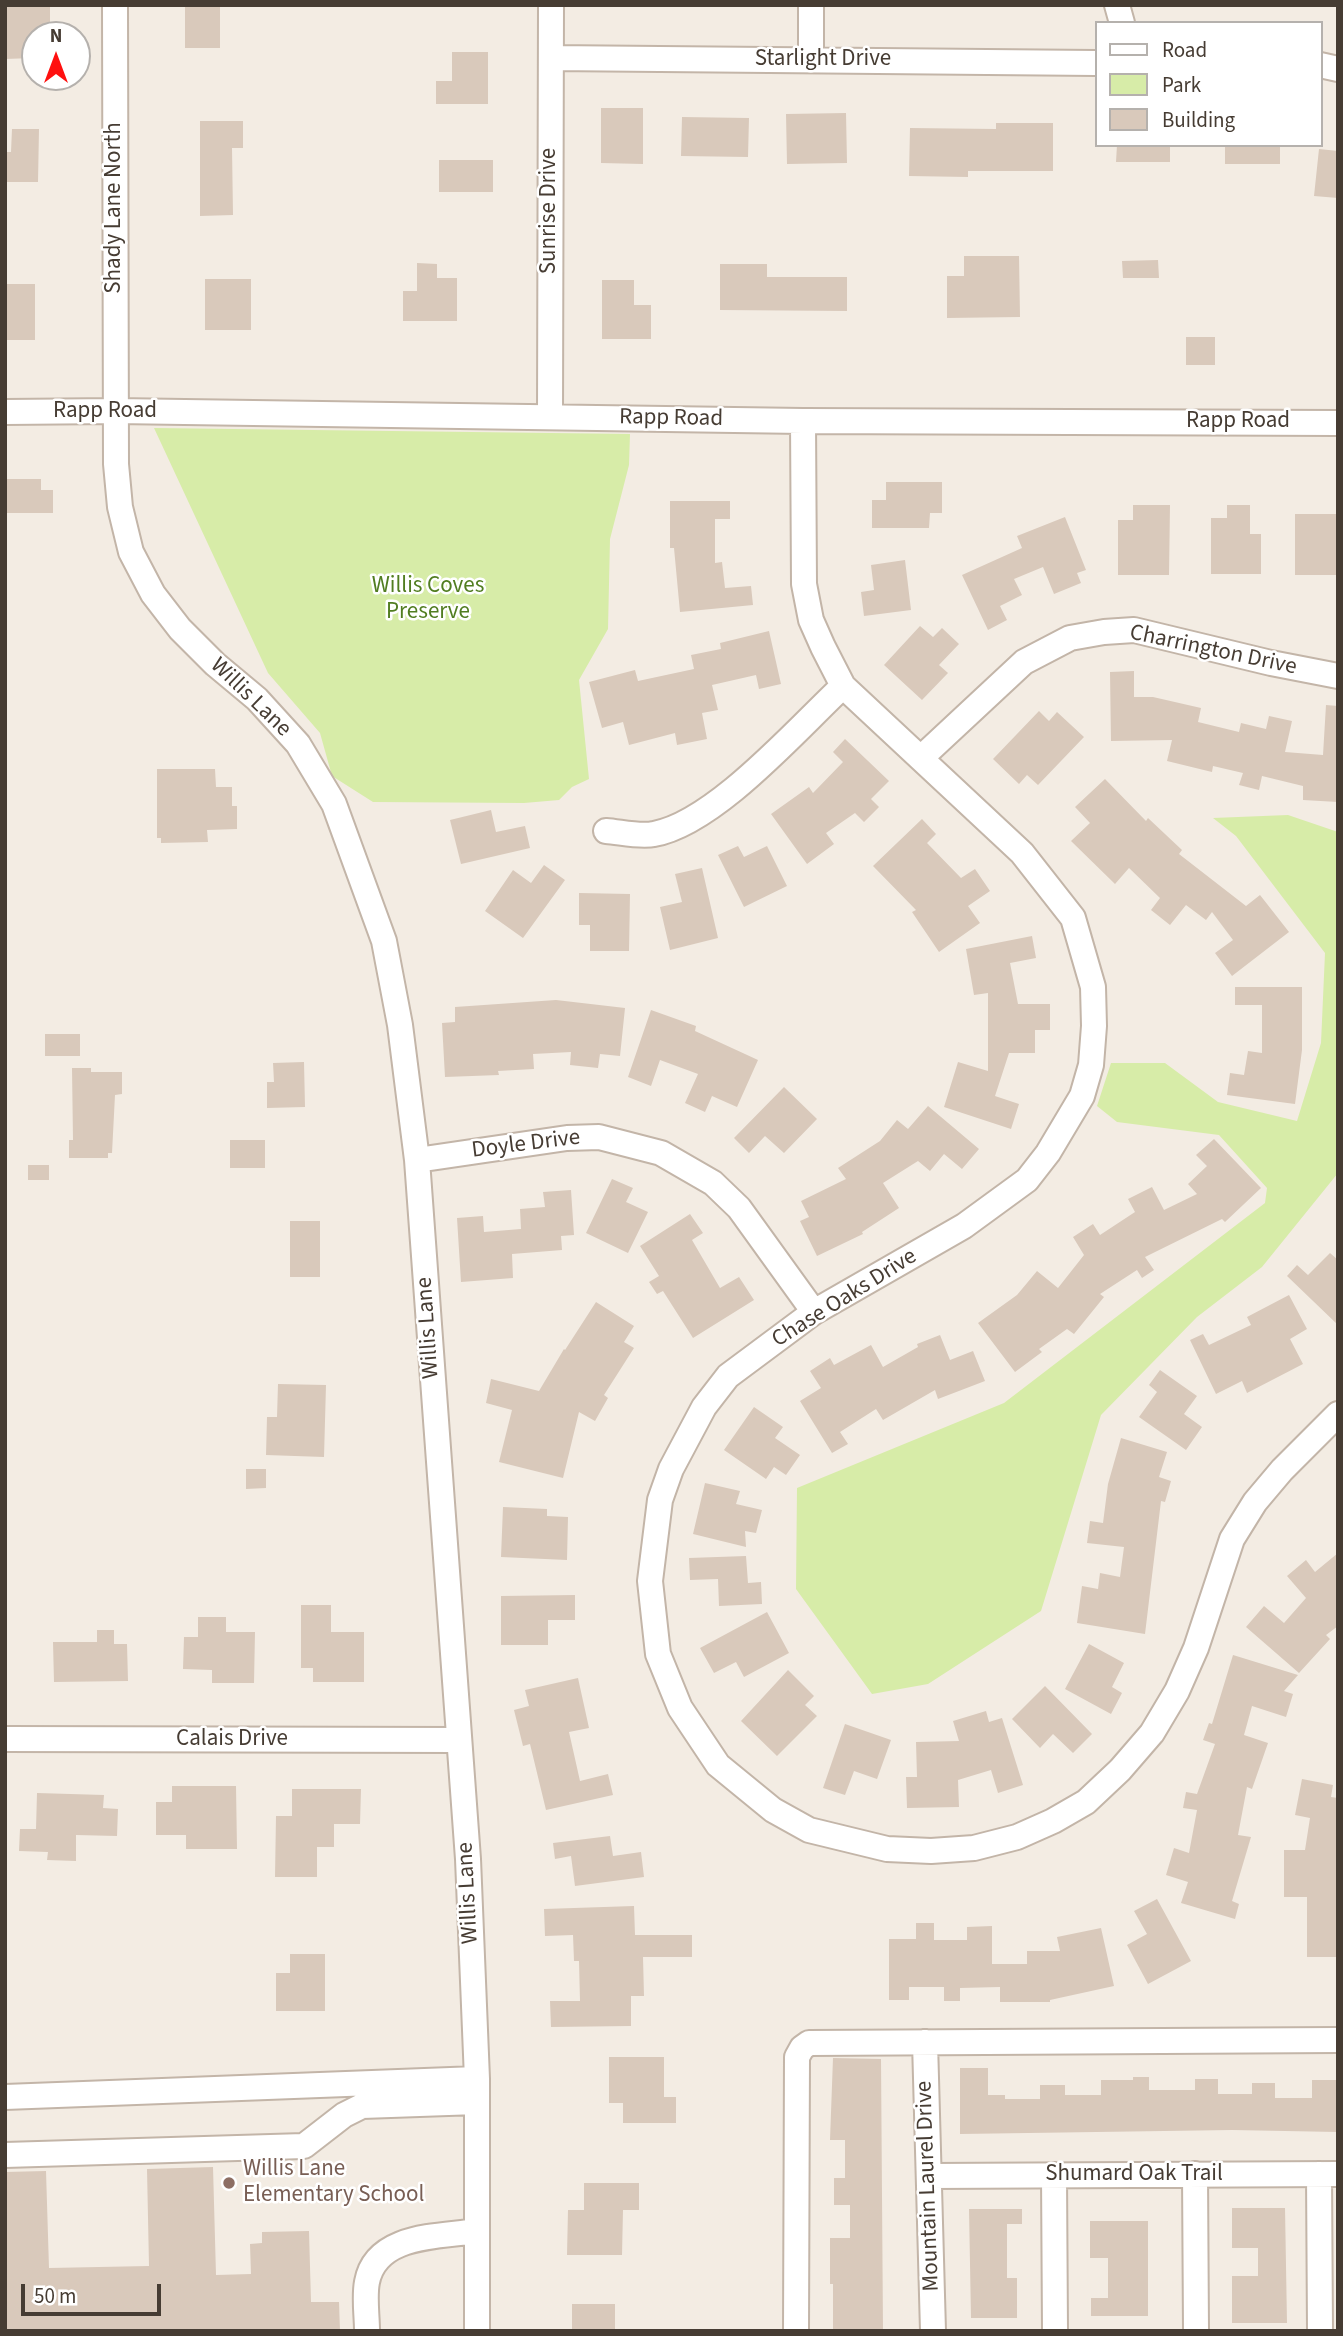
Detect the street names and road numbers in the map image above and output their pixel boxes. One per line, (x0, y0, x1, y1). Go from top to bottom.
street label: Starlight Drive (755, 46, 891, 74)
street label: Shady Lane North (101, 122, 129, 294)
street label: Sunrise Drive (536, 148, 564, 274)
street label: Rapp Road (53, 398, 157, 426)
street label: Rapp Road (619, 404, 723, 434)
street label: Rapp Road (1186, 408, 1290, 436)
street label: Charrington Drive (1127, 620, 1299, 682)
street label: Willis Lane (204, 653, 296, 743)
street label: Doyle Drive (470, 1125, 582, 1165)
street label: Chase Oaks Drive (768, 1244, 922, 1354)
street label: Willis Lane (412, 1276, 446, 1380)
street label: Calais Drive (176, 1726, 288, 1754)
street label: Willis Lane (453, 1841, 485, 1945)
street label: Mountain Laurel Drive (912, 2080, 946, 2292)
street label: Shumard Oak Trail (1045, 2161, 1223, 2189)

